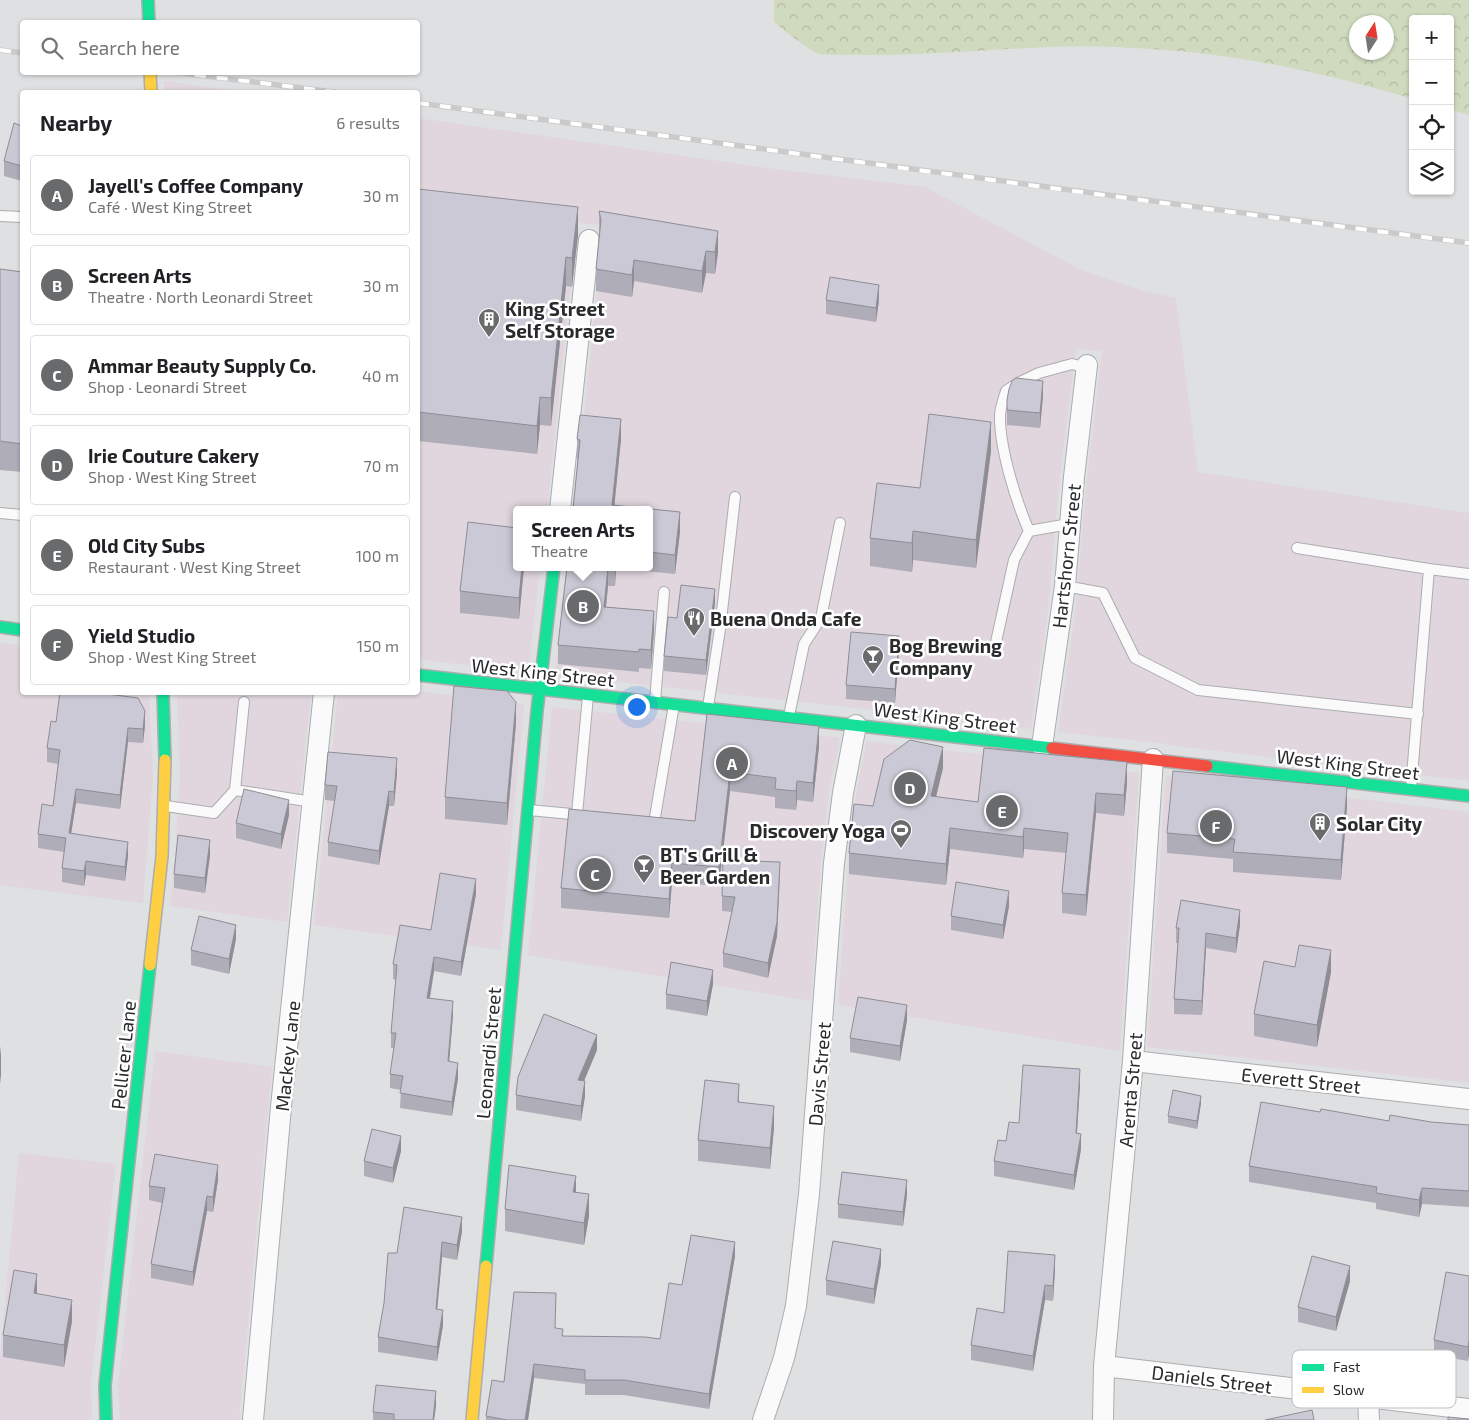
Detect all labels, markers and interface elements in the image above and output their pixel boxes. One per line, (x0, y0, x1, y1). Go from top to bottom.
north arrow (1349, 15, 1394, 60)
map controls (1409, 15, 1454, 195)
button: + (1409, 15, 1454, 60)
search box (20, 20, 420, 75)
icon: search (38, 34, 66, 62)
text: Search here (78, 36, 180, 59)
button: − (1409, 60, 1454, 105)
button: locate (1409, 105, 1454, 150)
text: Nearby (40, 110, 112, 135)
text: 6 results (336, 113, 400, 132)
button: layers (1409, 150, 1454, 195)
text: Jayell's Coffee Company (88, 174, 303, 197)
text: A (52, 186, 62, 205)
text: 30 m (363, 186, 399, 205)
text: Café · West King Street (88, 197, 252, 216)
text: Screen Arts (88, 264, 192, 287)
text: B (52, 276, 62, 295)
text: 30 m (363, 276, 399, 295)
text: Theatre · North Leonardi Street (88, 287, 313, 306)
place label: King Street Self Storage (505, 297, 615, 342)
building icon: King Street Self Storage (477, 307, 501, 338)
text: Ammar Beauty Supply Co. (88, 354, 316, 377)
text: C (52, 366, 62, 385)
text: 40 m (362, 366, 399, 385)
text: Shop · Leonardi Street (88, 377, 247, 396)
text: Irie Couture Cakery (88, 444, 259, 467)
text: D (52, 456, 62, 475)
text: 70 m (364, 456, 399, 475)
text: Shop · West King Street (88, 467, 256, 486)
street label: Hartshorn Street (1047, 483, 1085, 629)
popup (513, 506, 653, 571)
text: Screen Arts (531, 518, 635, 541)
text: Old City Subs (88, 534, 205, 557)
text: Theatre (531, 541, 588, 560)
text: E (52, 546, 62, 565)
text: 100 m (356, 546, 399, 565)
text: Restaurant · West King Street (88, 557, 301, 576)
pin: B (567, 587, 599, 625)
restaurant icon: Buena Onda Cafe (682, 606, 706, 637)
place label: Buena Onda Cafe (710, 607, 862, 630)
text: Yield Studio (88, 624, 195, 647)
place label: Bog Brewing Company (889, 634, 1002, 680)
text: F (53, 636, 61, 655)
text: 150 m (357, 636, 399, 655)
bar icon: Bog Brewing Company (861, 644, 885, 675)
text: Shop · West King Street (88, 647, 256, 666)
street label: West King Street (470, 653, 616, 691)
your location (624, 694, 650, 720)
street label: West King Street (872, 697, 1018, 737)
pin: A (716, 744, 748, 782)
street label: West King Street (1275, 744, 1421, 784)
pin: D (894, 769, 926, 807)
pin: E (986, 792, 1018, 830)
pin: F (1200, 807, 1232, 845)
building icon: Solar City (1308, 811, 1332, 842)
place label: Solar City (1336, 812, 1422, 836)
sports icon: Discovery Yoga (889, 818, 913, 849)
place label: Discovery Yoga (750, 819, 885, 843)
place label: BT's Grill & Beer Garden (660, 843, 770, 888)
bar icon: BT's Grill & Beer Garden (632, 853, 656, 884)
pin: C (579, 855, 611, 893)
street label: Leonardi Street (471, 986, 505, 1120)
street label: Pellicer Lane (106, 999, 140, 1111)
street label: Mackey Lane (270, 999, 304, 1113)
street label: Davis Street (803, 1021, 835, 1127)
street label: Arenta Street (1114, 1032, 1146, 1148)
street label: Everett Street (1240, 1062, 1362, 1098)
legend (1292, 1350, 1456, 1408)
text: Fast (1333, 1358, 1360, 1375)
street label: Daniels Street (1150, 1360, 1274, 1398)
text: Slow (1333, 1381, 1365, 1398)

